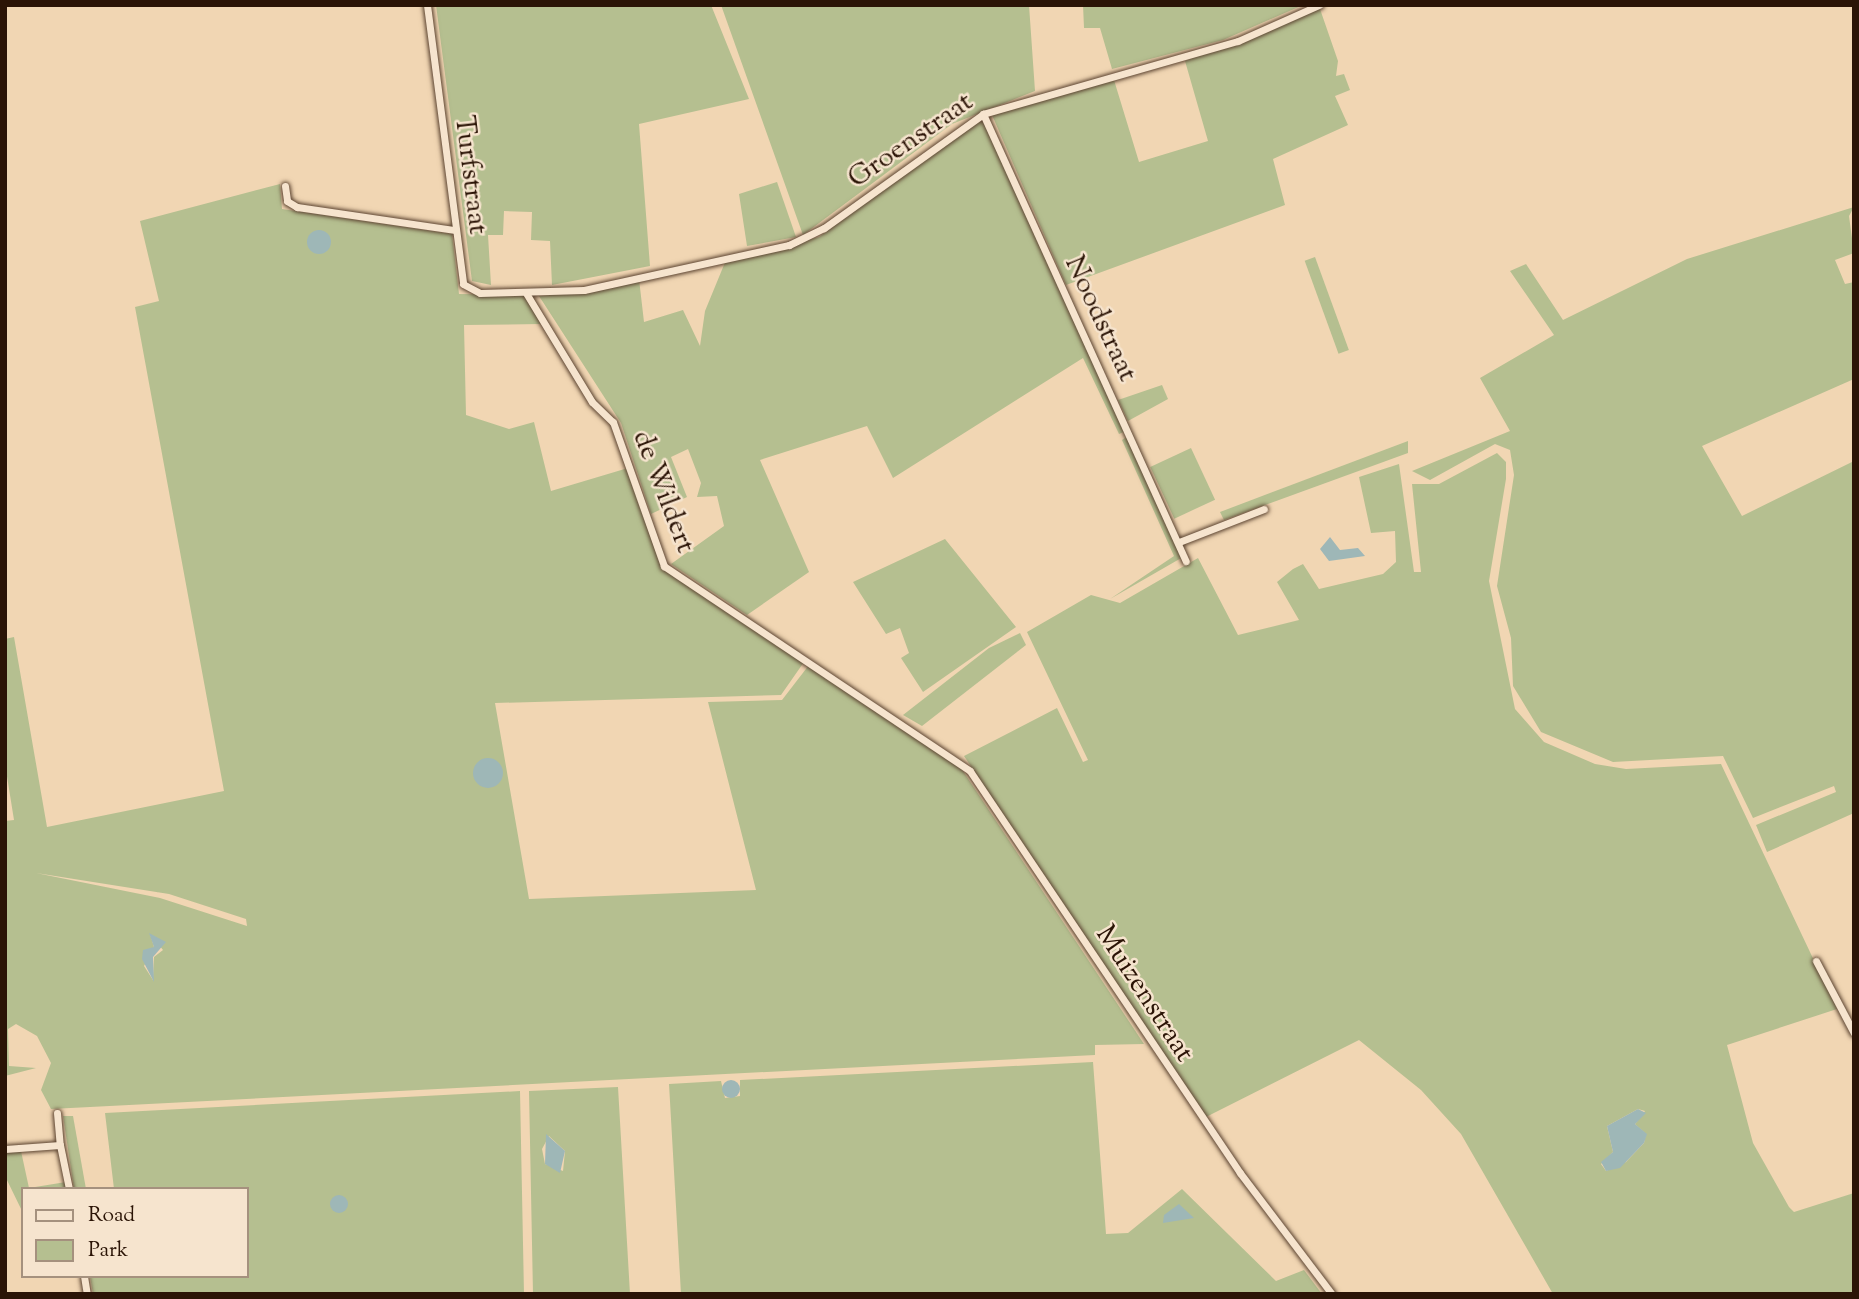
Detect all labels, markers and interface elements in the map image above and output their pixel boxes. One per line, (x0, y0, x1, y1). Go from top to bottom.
street label: Groenstraat (842, 86, 980, 196)
street label: Turfstraat (446, 114, 494, 236)
street label: Noodstraat (1056, 251, 1144, 387)
street label: de Wildert (624, 426, 702, 558)
street label: Muizenstraat (1087, 920, 1201, 1068)
legend (21, 1187, 248, 1278)
text: Road (88, 1201, 135, 1231)
text: Park (88, 1236, 128, 1266)

